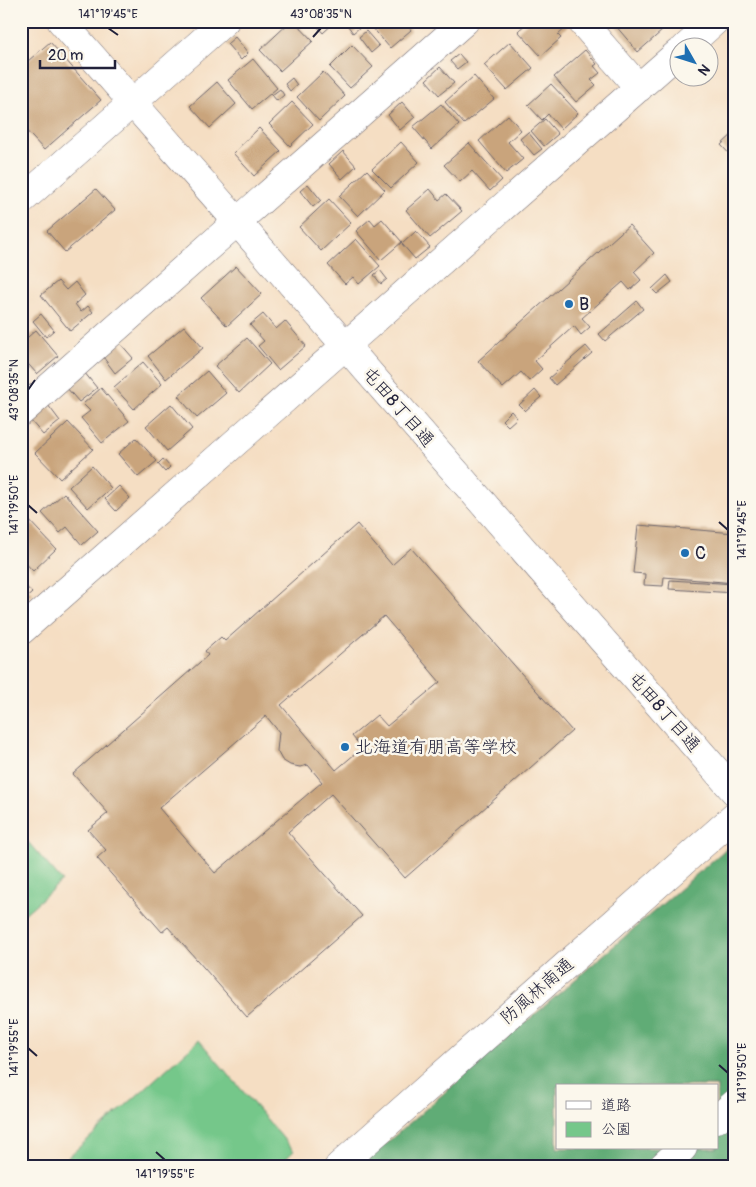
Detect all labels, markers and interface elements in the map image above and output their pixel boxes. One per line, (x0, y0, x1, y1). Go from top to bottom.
text: 141°19'45"E (78, 7, 138, 22)
text: 43°08'35"N (290, 7, 352, 22)
scale bar (40, 38, 115, 70)
north arrow (668, 38, 718, 88)
text: 20 m (48, 46, 83, 65)
text: N (694, 61, 713, 79)
place label: B (579, 293, 589, 316)
marker: B (563, 298, 575, 310)
text: 43°08'35"N (7, 359, 22, 421)
street label: 屯田8丁目通 (357, 362, 439, 452)
text: 141°19'50"E (7, 475, 22, 535)
text: 141°19'45"E (735, 500, 750, 560)
place label: C (695, 542, 706, 565)
marker: C (679, 547, 691, 559)
street label: 屯田8丁目通 (623, 667, 705, 757)
place label: 北海道有朋高等学校 (355, 736, 517, 759)
marker: 北海道有朋高等学校 (339, 741, 351, 753)
street label: 防風林南通 (495, 953, 579, 1029)
text: 141°19'55"E (7, 1019, 22, 1077)
text: 141°19'50"E (735, 1043, 750, 1103)
legend (556, 1084, 718, 1150)
text: 道路 (601, 1096, 631, 1115)
text: 公園 (601, 1120, 631, 1139)
text: 141°19'55"E (136, 1167, 194, 1182)

